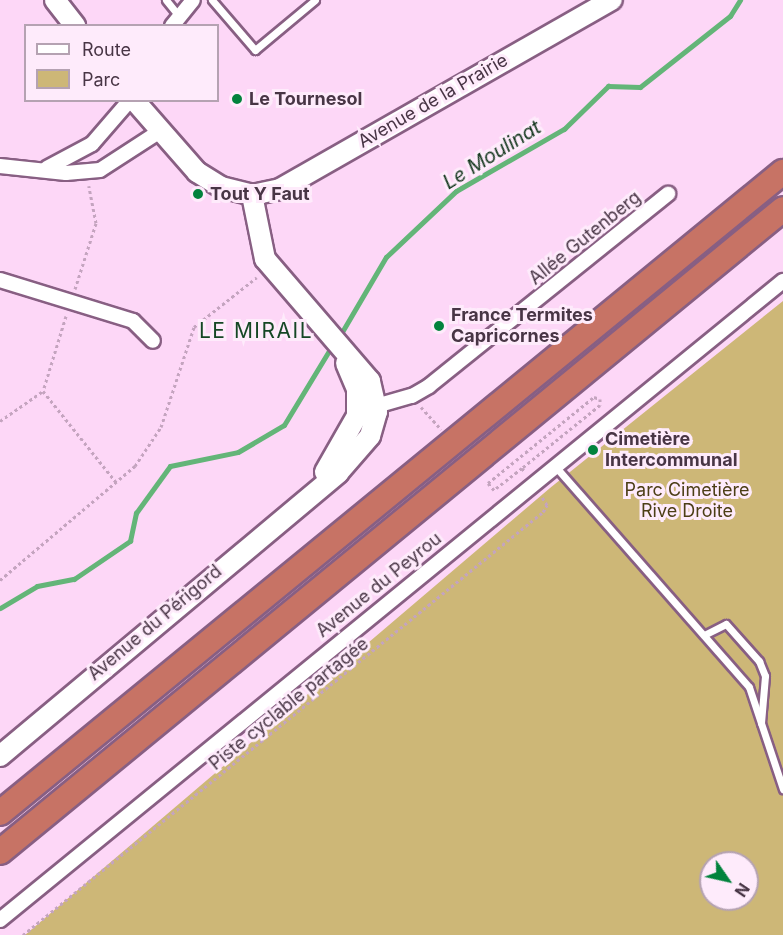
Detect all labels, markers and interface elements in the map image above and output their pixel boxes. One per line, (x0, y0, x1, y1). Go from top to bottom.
legend (24, 24, 219, 102)
text: Route (82, 39, 131, 60)
street label: Avenue de la Prairie (354, 49, 512, 153)
text: Parc (82, 69, 120, 90)
place label: Le Tournesol (249, 88, 362, 110)
marker: Le Tournesol (230, 92, 244, 106)
water label: Le Moulinat (439, 115, 545, 195)
place label: Tout Y Faut (210, 183, 310, 205)
street label: Allée Gutenberg (525, 186, 645, 290)
marker: Tout Y Faut (191, 187, 205, 201)
place label: France Termites Capricornes (451, 305, 593, 348)
district label: LE MIRAIL (199, 318, 313, 344)
marker: France Termites Capricornes (432, 319, 446, 333)
place label: Cimetière Intercommunal (605, 429, 738, 472)
marker: Cimetière Intercommunal (586, 443, 600, 457)
park label: Parc Cimetière Rive Droite (625, 480, 749, 522)
street label: Avenue du Peyrou (312, 528, 446, 642)
street label: Avenue du Périgord (84, 561, 226, 685)
street label: Piste cyclable partagée (205, 633, 373, 775)
north arrow (699, 851, 759, 911)
text: N (731, 879, 754, 901)

